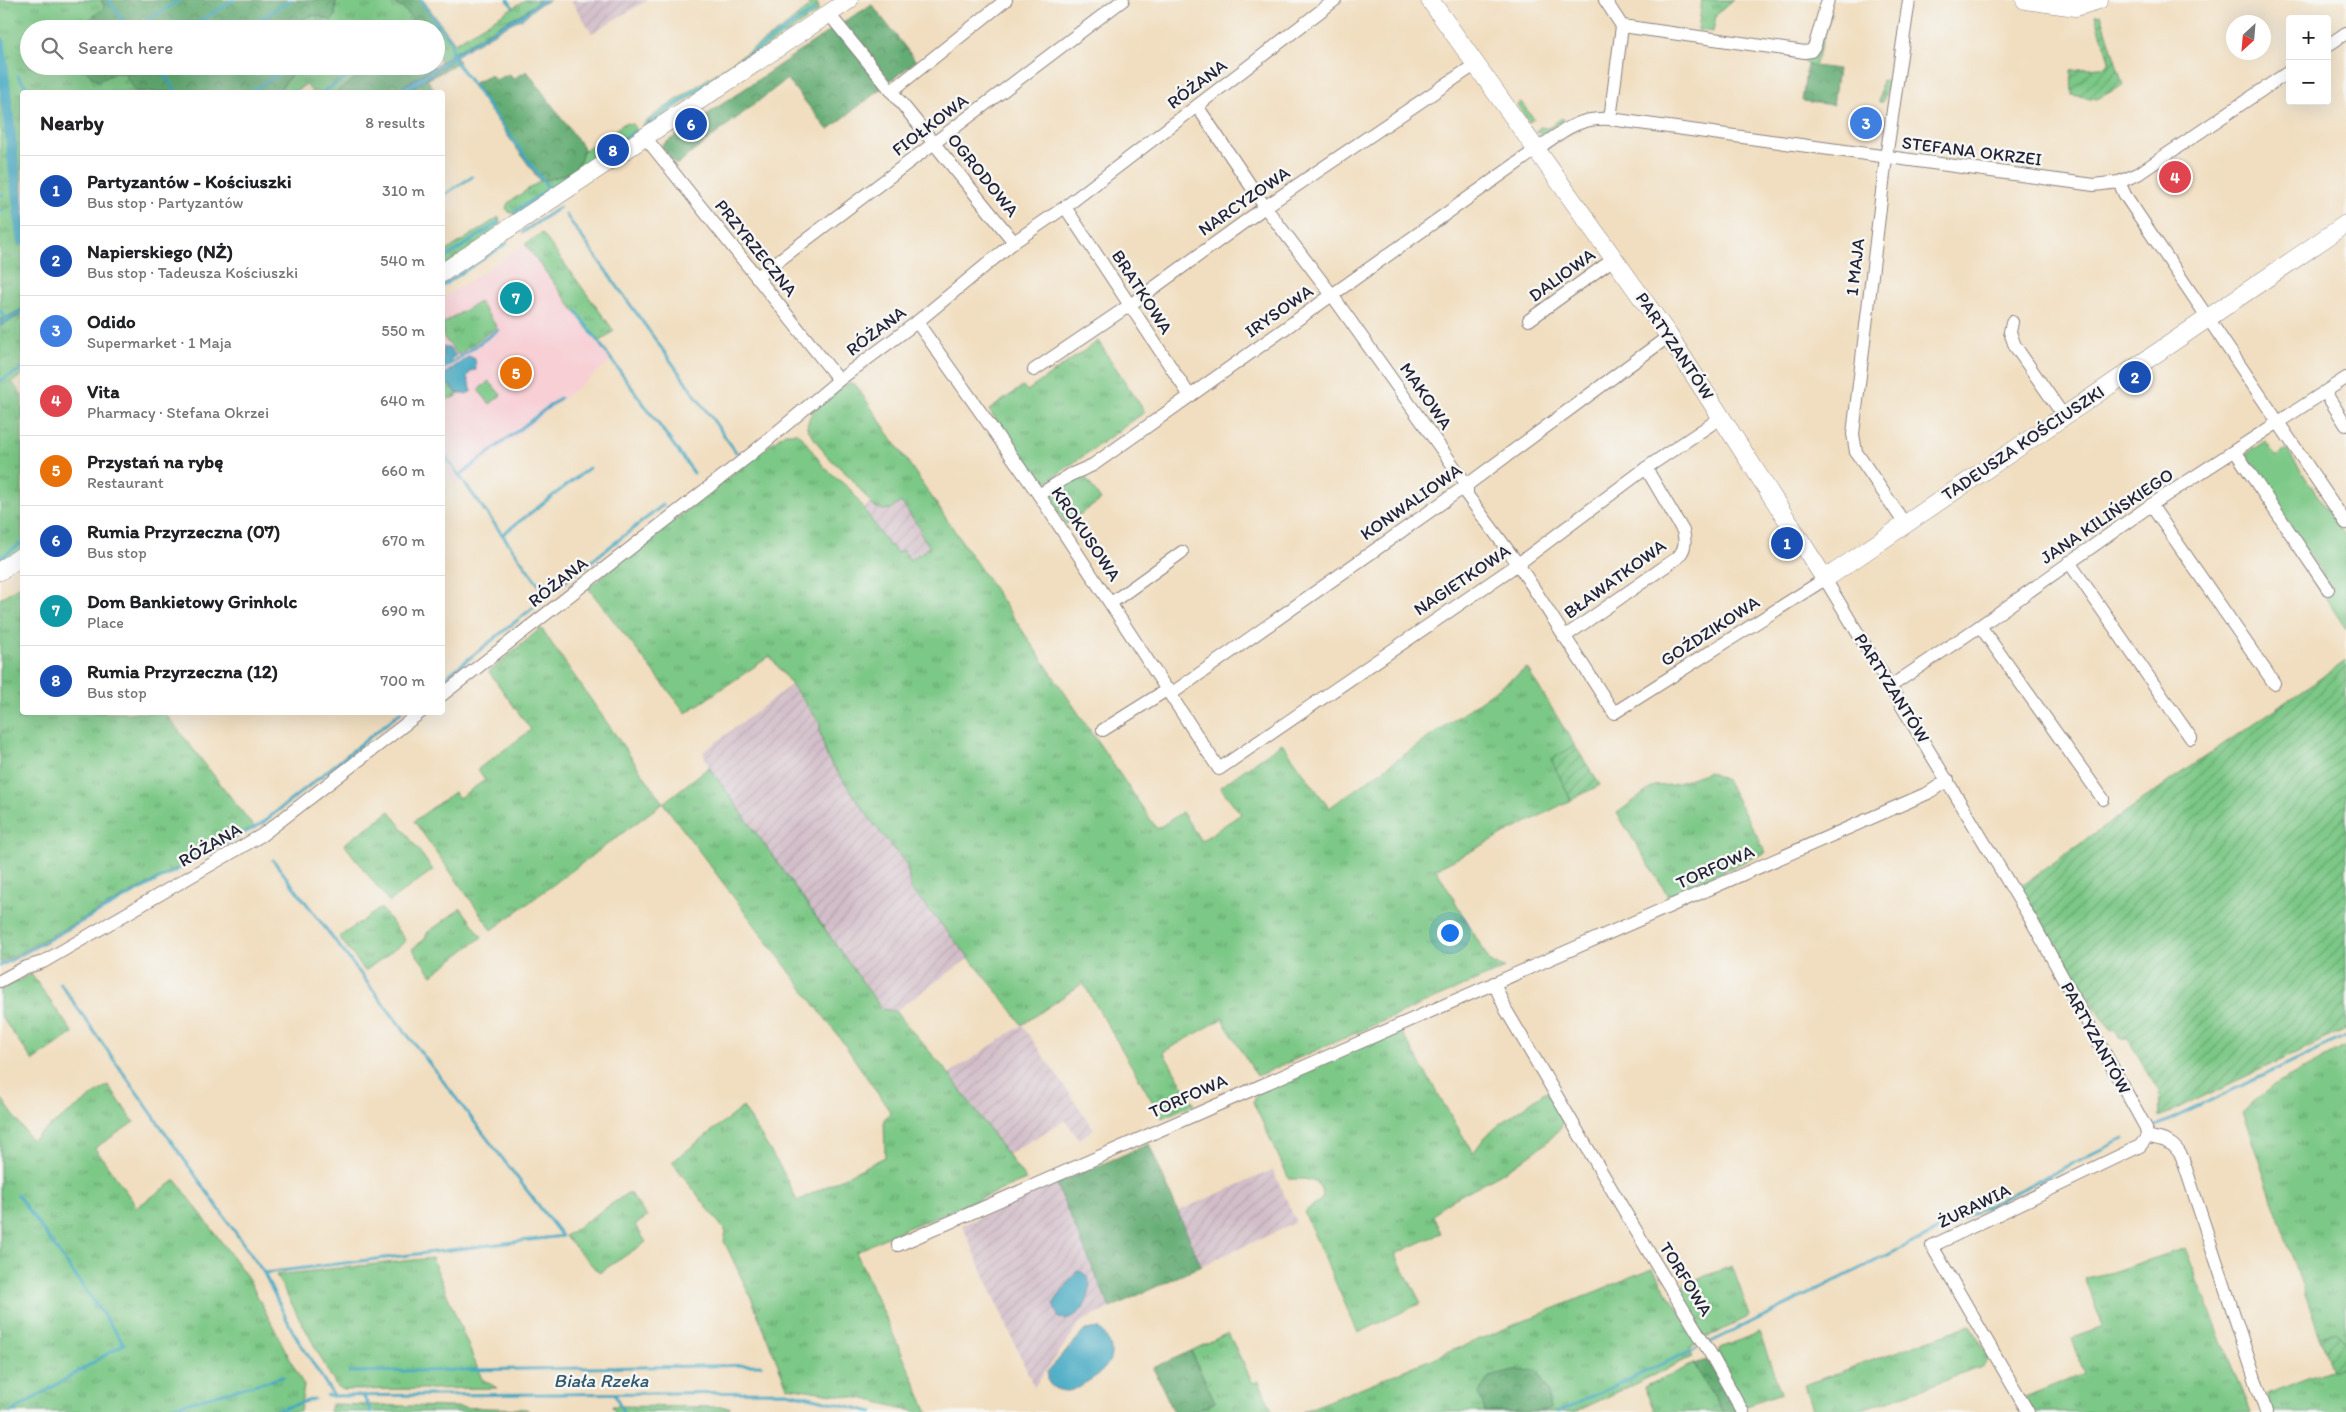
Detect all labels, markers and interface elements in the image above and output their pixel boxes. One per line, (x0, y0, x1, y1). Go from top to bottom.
north arrow (2226, 15, 2271, 60)
map controls (2286, 15, 2331, 105)
button: + (2286, 15, 2331, 60)
search box (20, 20, 445, 75)
icon: search (38, 34, 66, 62)
text: Search here (78, 36, 173, 59)
street label: RÓŻANA (1163, 54, 1232, 114)
button: − (2286, 60, 2331, 105)
street label: FIOŁKOWA (888, 89, 973, 161)
pin: 3 (1850, 104, 1882, 142)
pin: 6 (675, 105, 707, 143)
text: Nearby (40, 110, 104, 135)
text: 8 results (365, 113, 425, 132)
street label: OGRODOWA (943, 129, 1024, 222)
pin: 8 (597, 131, 629, 169)
street label: STEFANA OKRZEI (1901, 131, 2043, 171)
pin: 4 (2159, 158, 2191, 196)
street label: NARCYZOWA (1194, 161, 1294, 241)
text: Partyzantów - Kościuszki (87, 170, 292, 193)
text: 1 (52, 181, 60, 200)
text: 310 m (382, 181, 425, 200)
text: Bus stop · Partyzantów (87, 193, 243, 212)
street label: PRZYRZECZNA (710, 195, 802, 301)
street label: 1 MAJA (1841, 236, 1870, 297)
text: Napierskiego (NŻ) (87, 240, 233, 263)
street label: DALIOWA (1524, 243, 1600, 307)
street label: BRATKOWA (1107, 246, 1178, 339)
text: 2 (52, 251, 60, 270)
text: 540 m (380, 251, 425, 270)
text: Bus stop · Tadeusza Kościuszki (87, 263, 298, 282)
pin: 7 (500, 279, 532, 317)
street label: IRYSOWA (1241, 279, 1318, 342)
street label: PARTYZANTÓW (1631, 288, 1719, 404)
street label: RÓŻANA (842, 301, 911, 361)
text: Odido (87, 310, 136, 333)
text: 3 (52, 321, 60, 340)
text: 550 m (381, 321, 425, 340)
text: Supermarket · 1 Maja (87, 333, 232, 352)
pin: 5 (500, 354, 532, 392)
street label: MAKOWA (1395, 358, 1457, 434)
pin: 2 (2119, 358, 2151, 396)
text: Vita (87, 380, 120, 403)
street label: TADEUSZA KOŚCIUSZKI (1938, 380, 2108, 506)
text: 4 (51, 391, 61, 410)
text: 640 m (380, 391, 425, 410)
text: Pharmacy · Stefana Okrzei (87, 403, 269, 422)
text: Przystań na rybę (87, 450, 223, 473)
street label: KONWALIOWA (1356, 459, 1466, 545)
text: 5 (52, 461, 60, 480)
text: 660 m (381, 461, 425, 480)
street label: JANA KILIŃSKIEGO (2036, 463, 2178, 569)
text: Restaurant (87, 473, 164, 492)
street label: KROKUSOWA (1046, 483, 1126, 586)
text: Rumia Przyrzeczna (07) (87, 520, 280, 543)
pin: 1 (1771, 524, 1803, 562)
text: 6 (52, 531, 60, 550)
text: 670 m (382, 531, 425, 550)
street label: BŁAWATKOWA (1560, 534, 1671, 623)
street label: NAGIETKOWA (1409, 539, 1515, 620)
text: Bus stop (87, 543, 147, 562)
street label: RÓŻANA (524, 552, 592, 612)
text: Dom Bankietowy Grinholc (87, 590, 297, 613)
street label: GOŹDZIKOWA (1656, 591, 1764, 671)
text: 7 (52, 601, 60, 620)
text: 690 m (381, 601, 425, 620)
text: Place (87, 613, 124, 632)
street label: PARTYZANTÓW (1850, 629, 1934, 747)
text: Rumia Przyrzeczna (12) (87, 660, 278, 683)
text: 8 (52, 671, 60, 690)
text: 700 m (380, 671, 425, 690)
text: Bus stop (87, 683, 147, 702)
street label: RÓŻANA (174, 818, 246, 872)
street label: TORFOWA (1673, 840, 1758, 894)
your location (1437, 920, 1463, 946)
street label: PARTYZANTÓW (2056, 978, 2136, 1098)
street label: TORFOWA (1146, 1069, 1231, 1123)
street label: ŻURAWIA (1934, 1179, 2014, 1233)
street label: TORFOWA (1655, 1238, 1718, 1321)
water label: Biała Rzeka (554, 1369, 649, 1392)

